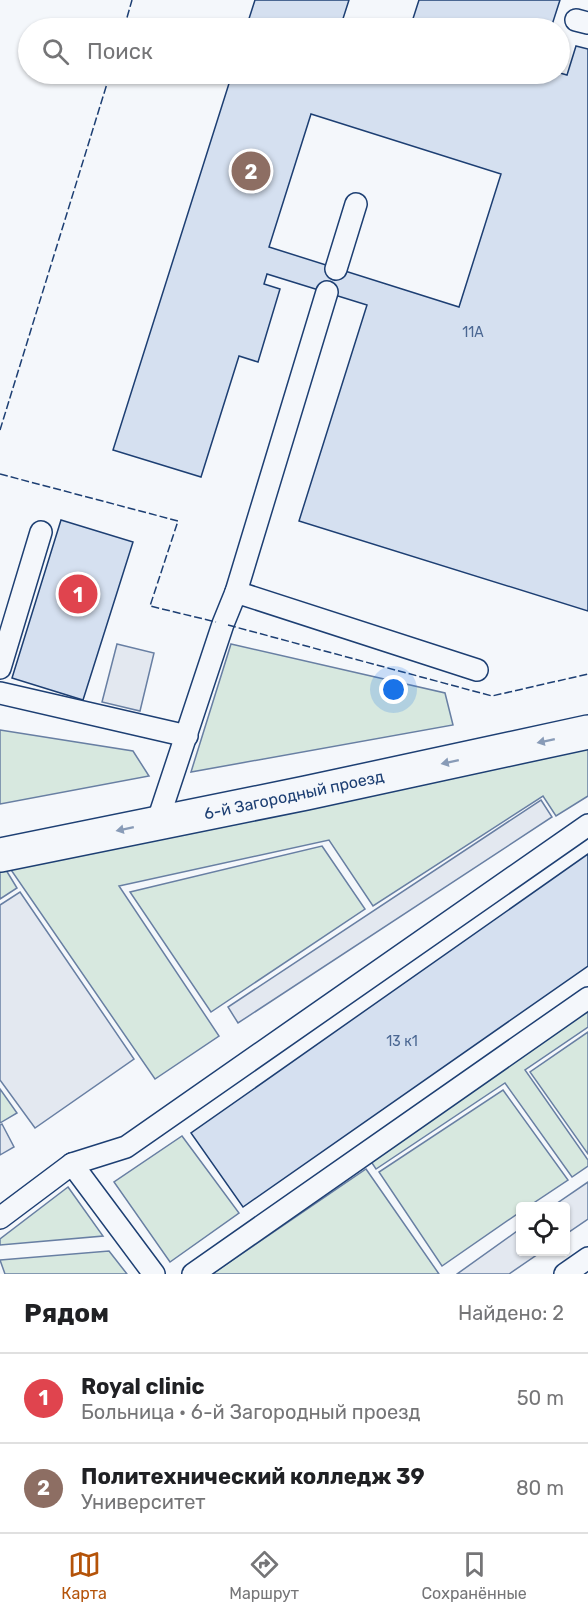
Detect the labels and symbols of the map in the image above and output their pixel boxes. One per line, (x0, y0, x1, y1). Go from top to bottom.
pin: 2 (232, 148, 270, 194)
house number: 11А (462, 324, 484, 341)
pin: 1 (58, 572, 98, 616)
your location (379, 675, 408, 704)
one-way arrow (536, 737, 555, 746)
one-way arrow (440, 758, 459, 767)
street label: 6-й Загородный проезд (202, 767, 386, 823)
one-way arrow (116, 825, 134, 835)
house number: 13 к1 (386, 1033, 418, 1050)

